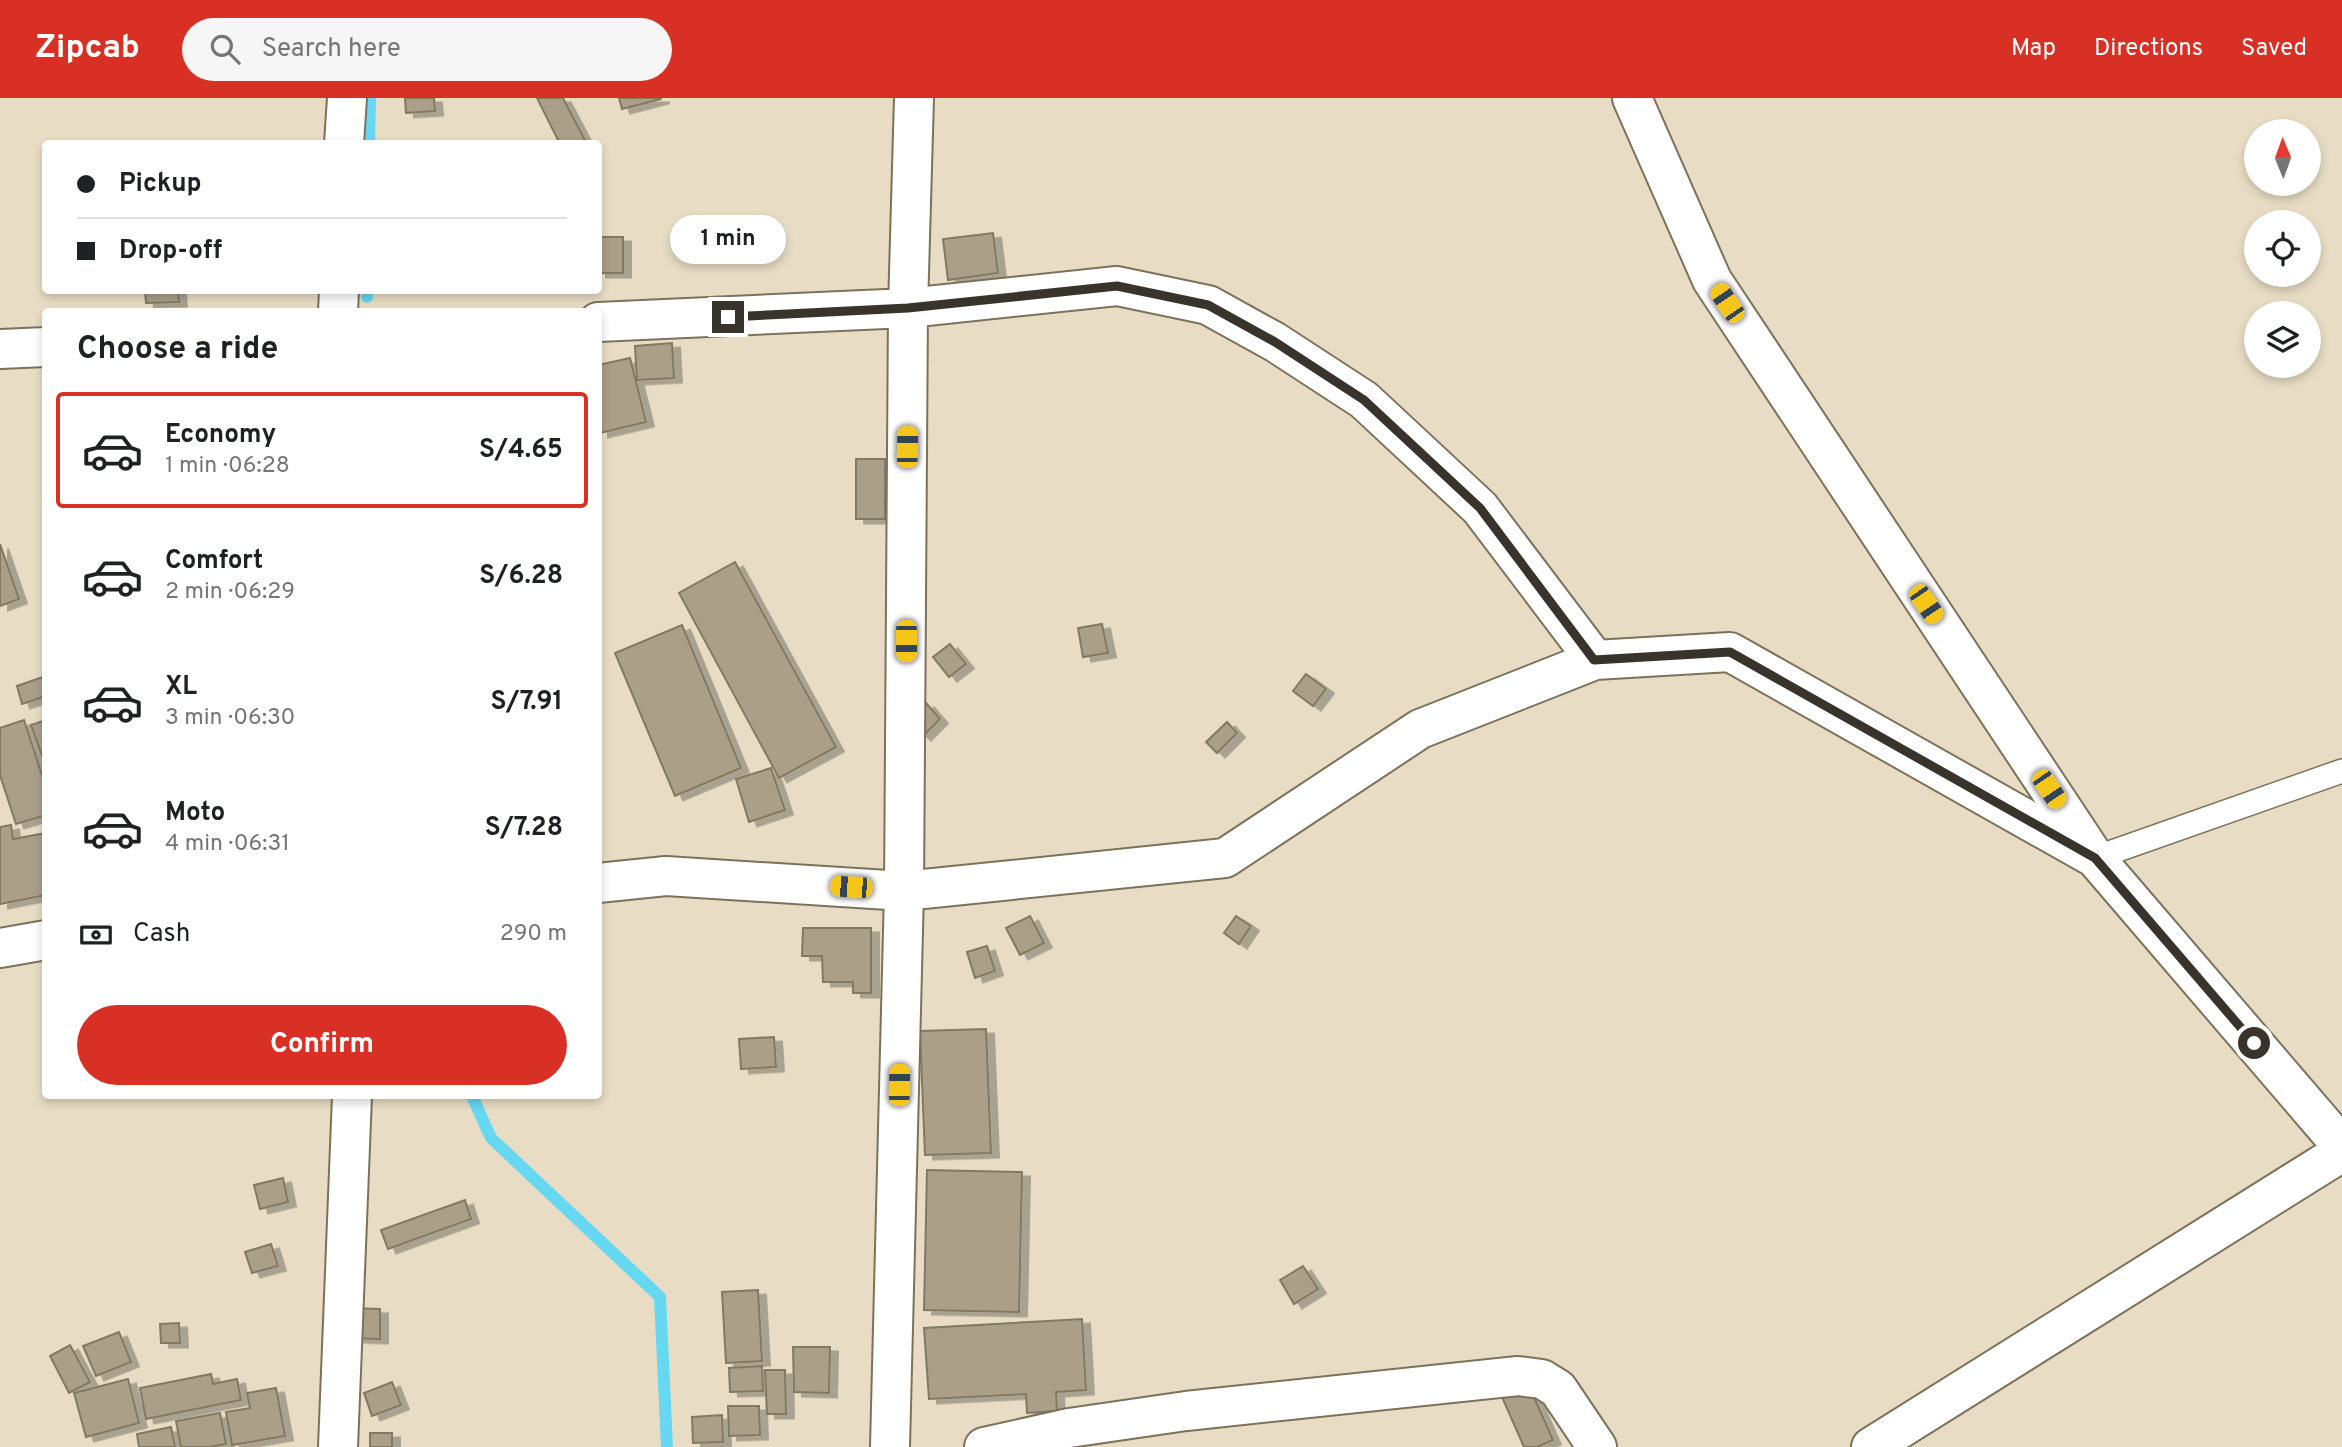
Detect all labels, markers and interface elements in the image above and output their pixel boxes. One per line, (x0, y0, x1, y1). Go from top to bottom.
search box (182, 18, 672, 81)
text: Zipcab (35, 28, 140, 70)
icon: search (206, 30, 244, 68)
text: Search here (262, 33, 401, 66)
text: Map (2011, 34, 2056, 64)
text: Directions (2094, 34, 2203, 64)
text: Saved (2241, 34, 2307, 64)
north arrow (2244, 119, 2320, 196)
map controls (2244, 119, 2321, 378)
text: Pickup (119, 168, 202, 201)
button: locate (2244, 210, 2321, 287)
callout: 1 min (670, 216, 786, 264)
text: 1 min (700, 225, 756, 254)
text: Drop-off (119, 235, 222, 268)
car (1707, 280, 1748, 326)
route end (712, 301, 744, 333)
button: layers (2244, 301, 2321, 378)
text: Choose a ride (77, 330, 278, 370)
icon: car (81, 419, 144, 482)
text: Economy (165, 419, 276, 452)
car (897, 426, 918, 468)
text: S/4.65 (479, 434, 563, 467)
text: 1 min · 06:28 (165, 452, 290, 481)
icon: car (81, 545, 144, 608)
text: Comfort (165, 545, 263, 578)
text: S/6.28 (479, 560, 563, 593)
text: 2 min · 06:29 (165, 578, 295, 607)
car (1906, 581, 1947, 627)
car (896, 620, 917, 662)
icon: car (81, 671, 144, 734)
text: XL (165, 671, 197, 704)
text: S/7.91 (491, 686, 563, 719)
text: 3 min · 06:30 (165, 704, 295, 733)
car (2029, 766, 2070, 812)
icon: car (81, 797, 144, 860)
text: Moto (165, 797, 225, 830)
text: S/7.28 (485, 812, 563, 845)
text: 4 min · 06:31 (165, 830, 290, 859)
car (830, 875, 873, 899)
icon: cash (77, 916, 115, 954)
text: Cash (133, 918, 190, 951)
text: 290 m (500, 920, 567, 949)
button: Confirm (77, 1005, 567, 1085)
route start (2238, 1027, 2270, 1059)
car (889, 1064, 910, 1106)

